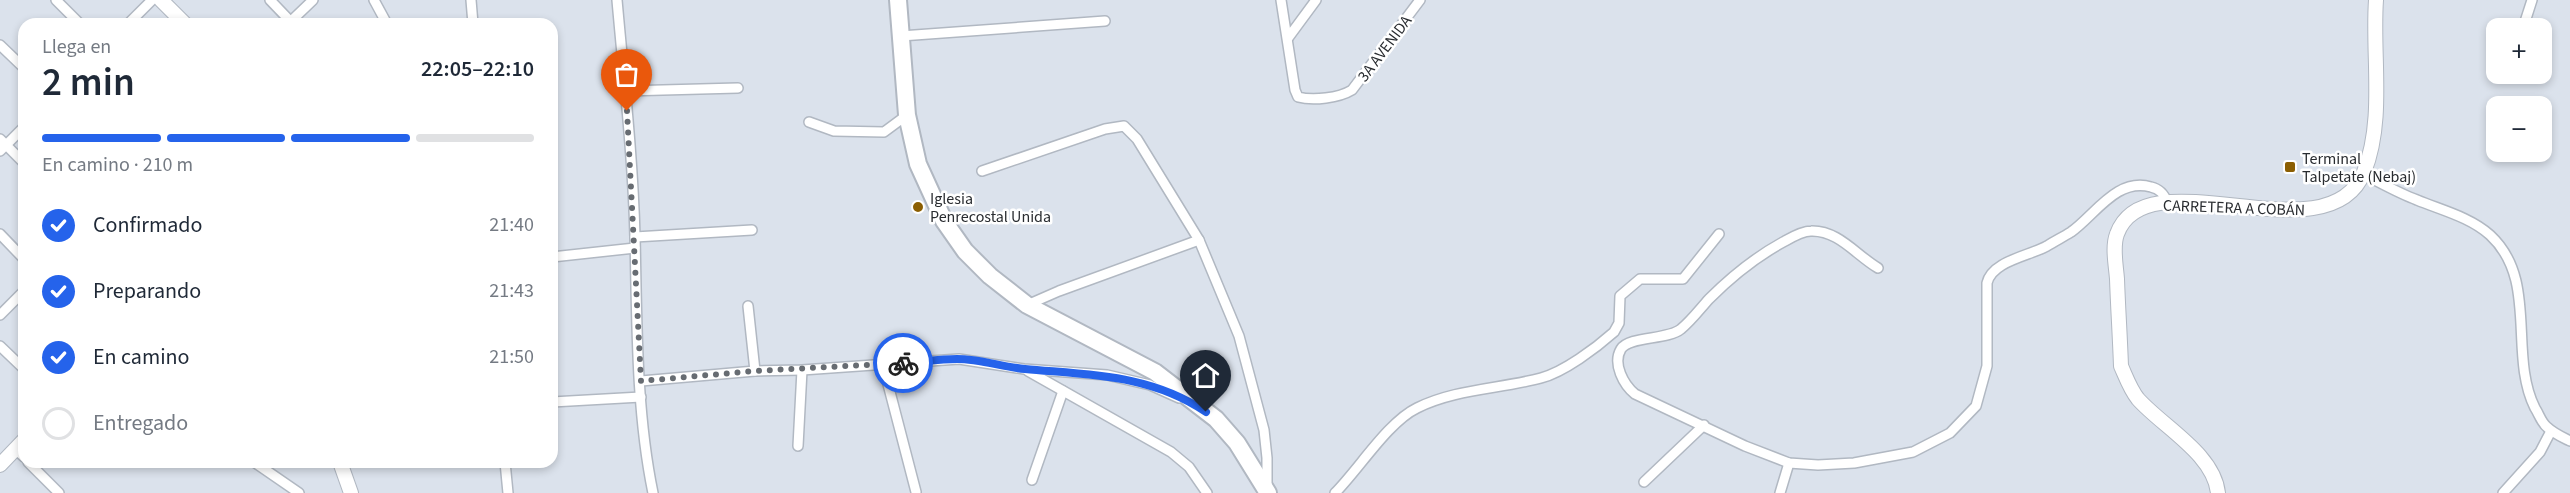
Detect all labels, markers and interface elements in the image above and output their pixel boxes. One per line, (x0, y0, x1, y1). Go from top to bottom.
street label: 3A AVENIDA (1353, 11, 1417, 86)
map controls (2486, 18, 2552, 162)
button: + (2486, 18, 2552, 84)
text: Llega en (42, 33, 111, 61)
pin (601, 49, 652, 111)
text: 22:05–22:10 (421, 53, 534, 85)
text: 2 min (42, 55, 135, 111)
icon: bag (610, 58, 643, 91)
button: − (2486, 96, 2552, 162)
place label: Terminal Talpetate (Nebaj) (2302, 148, 2416, 188)
text: En camino · 210 m (42, 151, 193, 179)
marker: Terminal Talpetate (Nebaj) (2283, 160, 2297, 174)
place label: Iglesia Penrecostal Unida (930, 188, 1051, 228)
street label: CARRETERA A COBÁN (2163, 195, 2305, 221)
marker: Iglesia Penrecostal Unida (911, 200, 925, 214)
icon: check (42, 209, 75, 242)
text: Confirmado (93, 209, 202, 241)
text: 21:40 (489, 211, 534, 239)
icon: check (42, 275, 75, 308)
text: Preparando (93, 275, 201, 307)
text: 21:43 (489, 277, 534, 305)
courier (873, 333, 933, 393)
icon: check (42, 341, 75, 374)
text: En camino (93, 341, 190, 373)
text: 21:50 (489, 343, 534, 371)
icon: bike (887, 347, 920, 380)
pin (1180, 350, 1231, 412)
icon: home (1189, 359, 1222, 392)
text: Entregado (93, 407, 188, 439)

